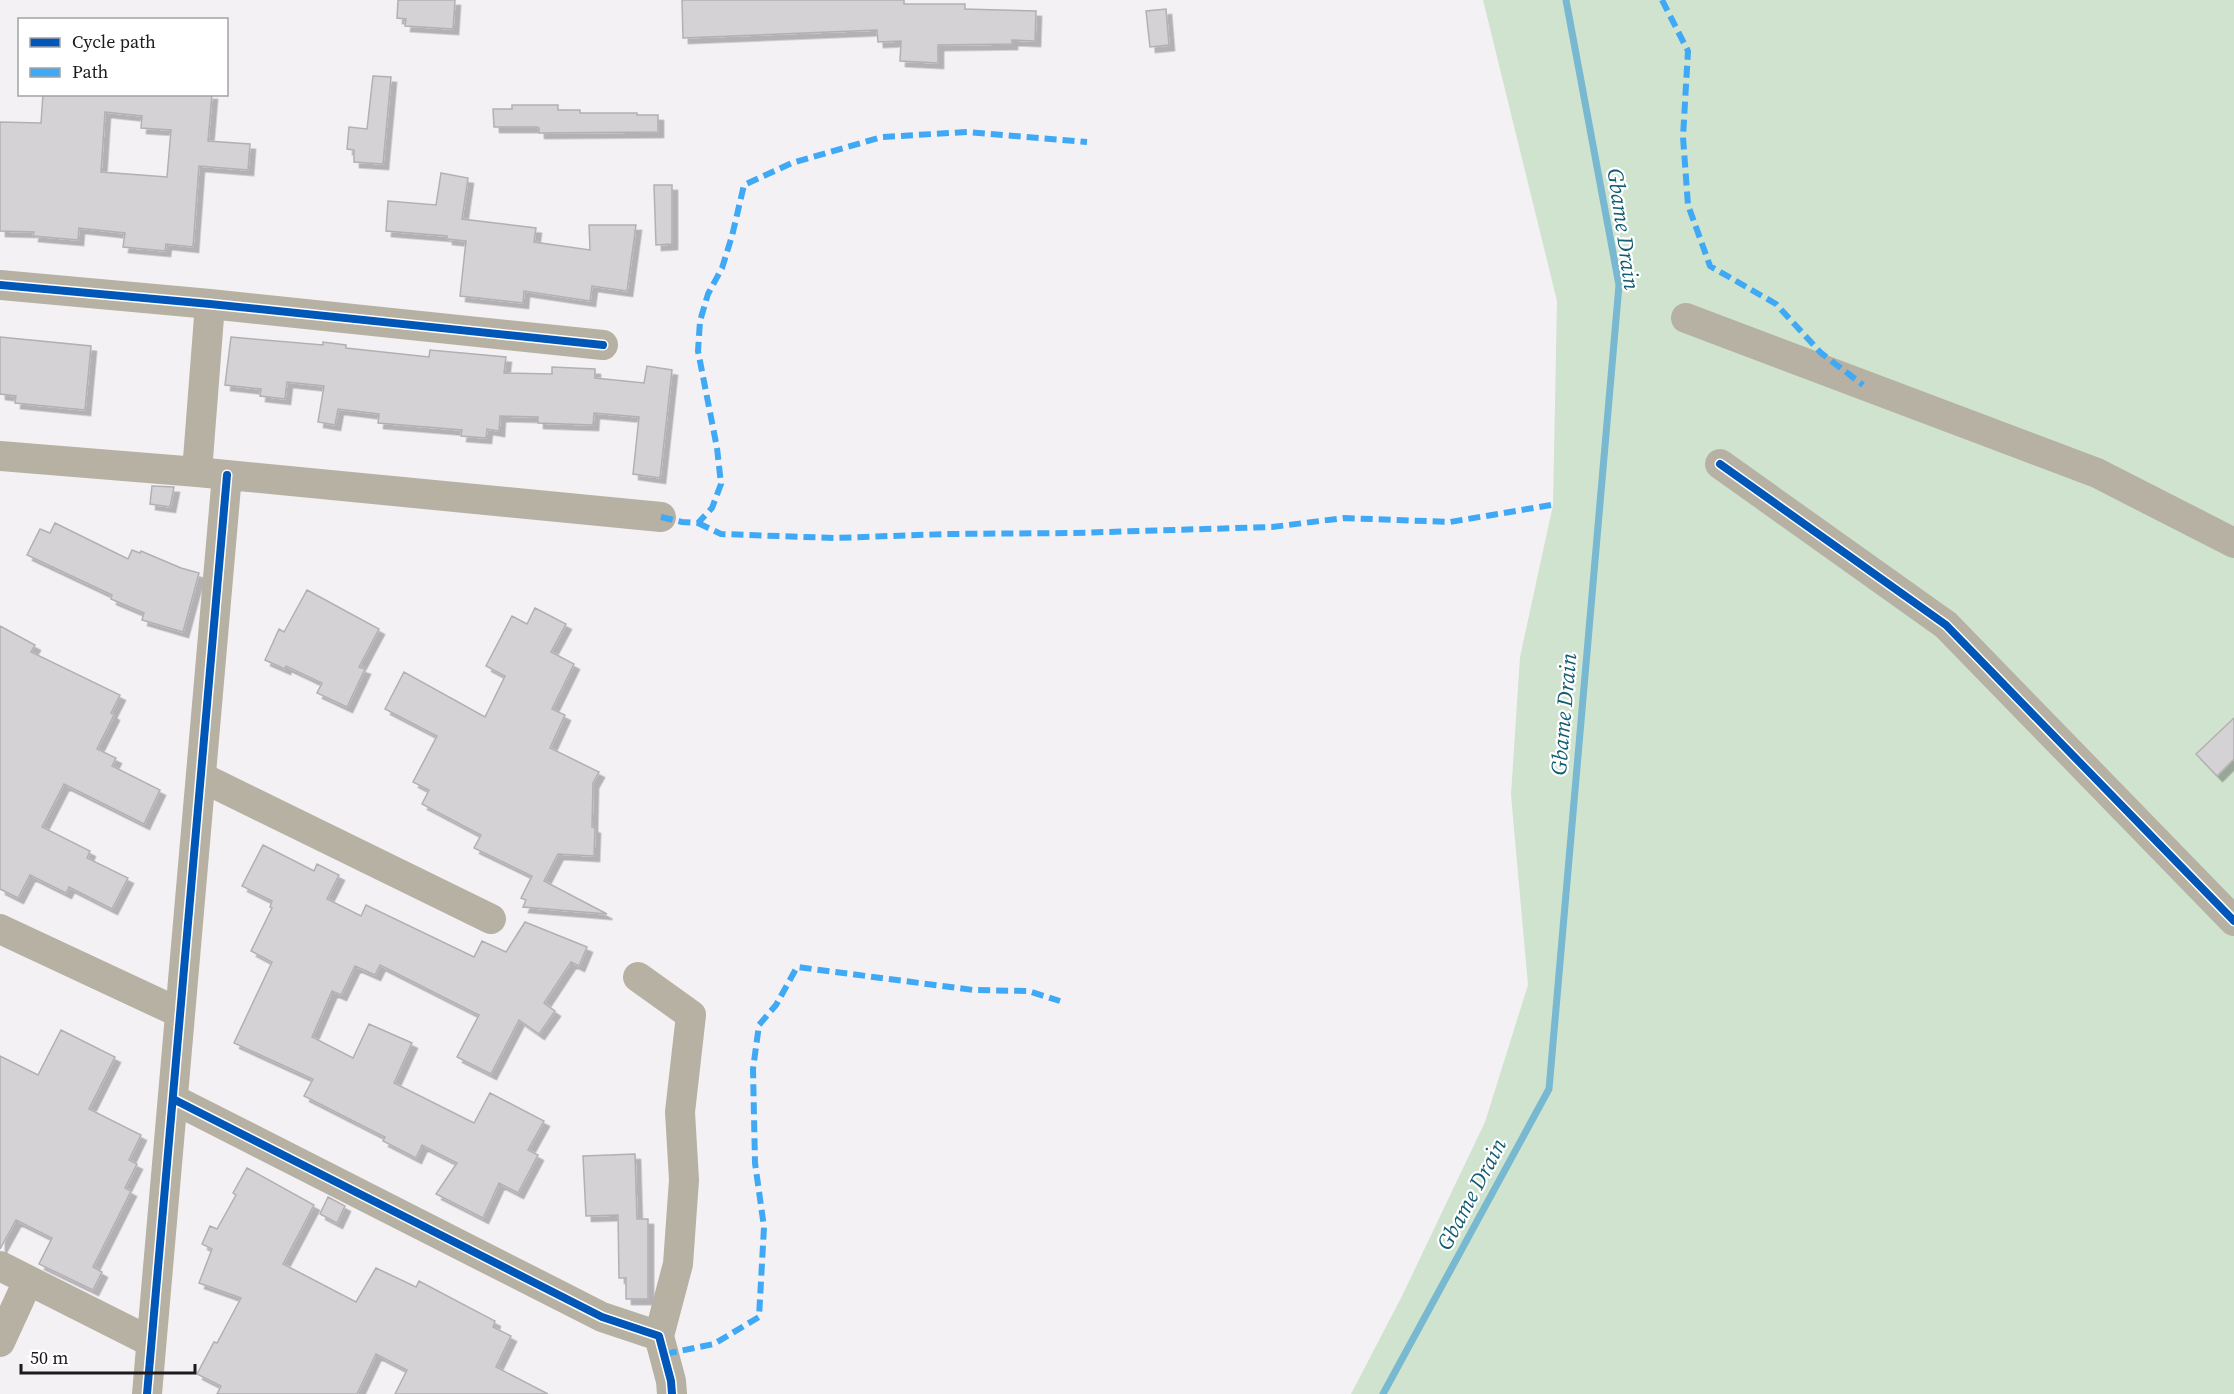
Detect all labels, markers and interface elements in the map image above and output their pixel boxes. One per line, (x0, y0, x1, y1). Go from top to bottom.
legend (18, 18, 228, 96)
text: Cycle path (72, 29, 156, 54)
text: Path (72, 59, 109, 84)
water label: Gbame Drain (1601, 166, 1647, 292)
water label: Gbame Drain (1543, 651, 1583, 776)
water label: Gbame Drain (1429, 1132, 1513, 1255)
scale bar (21, 1337, 195, 1375)
text: 50 m (30, 1345, 68, 1370)

